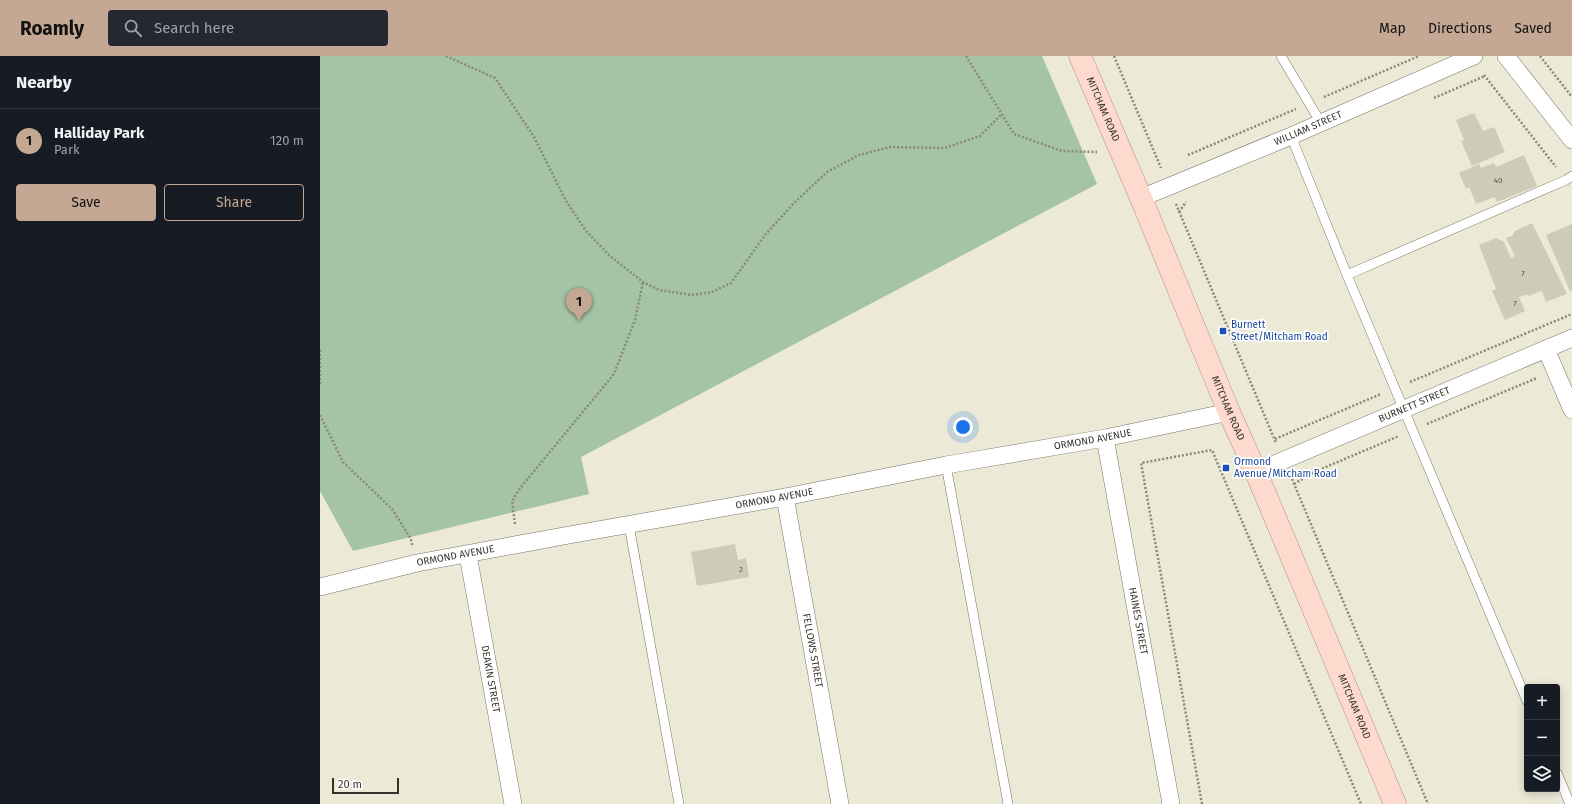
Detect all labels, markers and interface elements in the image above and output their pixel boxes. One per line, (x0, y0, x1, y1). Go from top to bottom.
search box (108, 10, 388, 46)
text: Roamly (20, 17, 84, 40)
icon: search (122, 17, 144, 39)
text: Search here (154, 19, 234, 37)
text: Map (1379, 20, 1406, 37)
text: Directions (1428, 20, 1492, 37)
text: Saved (1514, 20, 1552, 37)
text: Nearby (16, 72, 71, 93)
street label: MITCHAM ROAD (1084, 75, 1122, 143)
street label: WILLIAM STREET (1272, 108, 1345, 148)
text: Halliday Park (54, 124, 144, 142)
text: 1 (26, 133, 32, 148)
text: 120 m (270, 133, 304, 148)
text: Park (54, 142, 80, 157)
house number: 40 (1494, 176, 1503, 185)
button: Save (16, 184, 156, 221)
button: Share (164, 184, 304, 221)
house number: 7 (1521, 269, 1525, 278)
pin: 1 (566, 288, 592, 321)
house number: 7 (1513, 299, 1517, 308)
place label: Burnett Street/Mitcham Road (1231, 319, 1328, 343)
marker: Burnett Street/Mitcham Road (1218, 326, 1228, 336)
street label: MITCHAM ROAD (1209, 374, 1247, 442)
street label: BURNETT STREET (1377, 384, 1453, 425)
your location (953, 417, 973, 437)
street label: ORMOND AVENUE (1053, 427, 1133, 453)
place label: Ormond Avenue/Mitcham Road (1234, 456, 1337, 480)
marker: Ormond Avenue/Mitcham Road (1221, 463, 1231, 473)
street label: ORMOND AVENUE (734, 486, 814, 512)
street label: ORMOND AVENUE (416, 543, 495, 569)
house number: 2 (739, 565, 743, 574)
street label: HAINES STREET (1126, 586, 1150, 656)
street label: FELLOWS STREET (800, 612, 825, 690)
street label: DEAKIN STREET (478, 644, 503, 714)
street label: MITCHAM ROAD (1335, 672, 1373, 741)
map controls (1524, 684, 1560, 792)
button: + (1524, 684, 1560, 720)
button: − (1524, 720, 1560, 756)
button: layers (1524, 756, 1560, 792)
scale bar (332, 776, 399, 795)
text: 20 m (338, 778, 362, 791)

